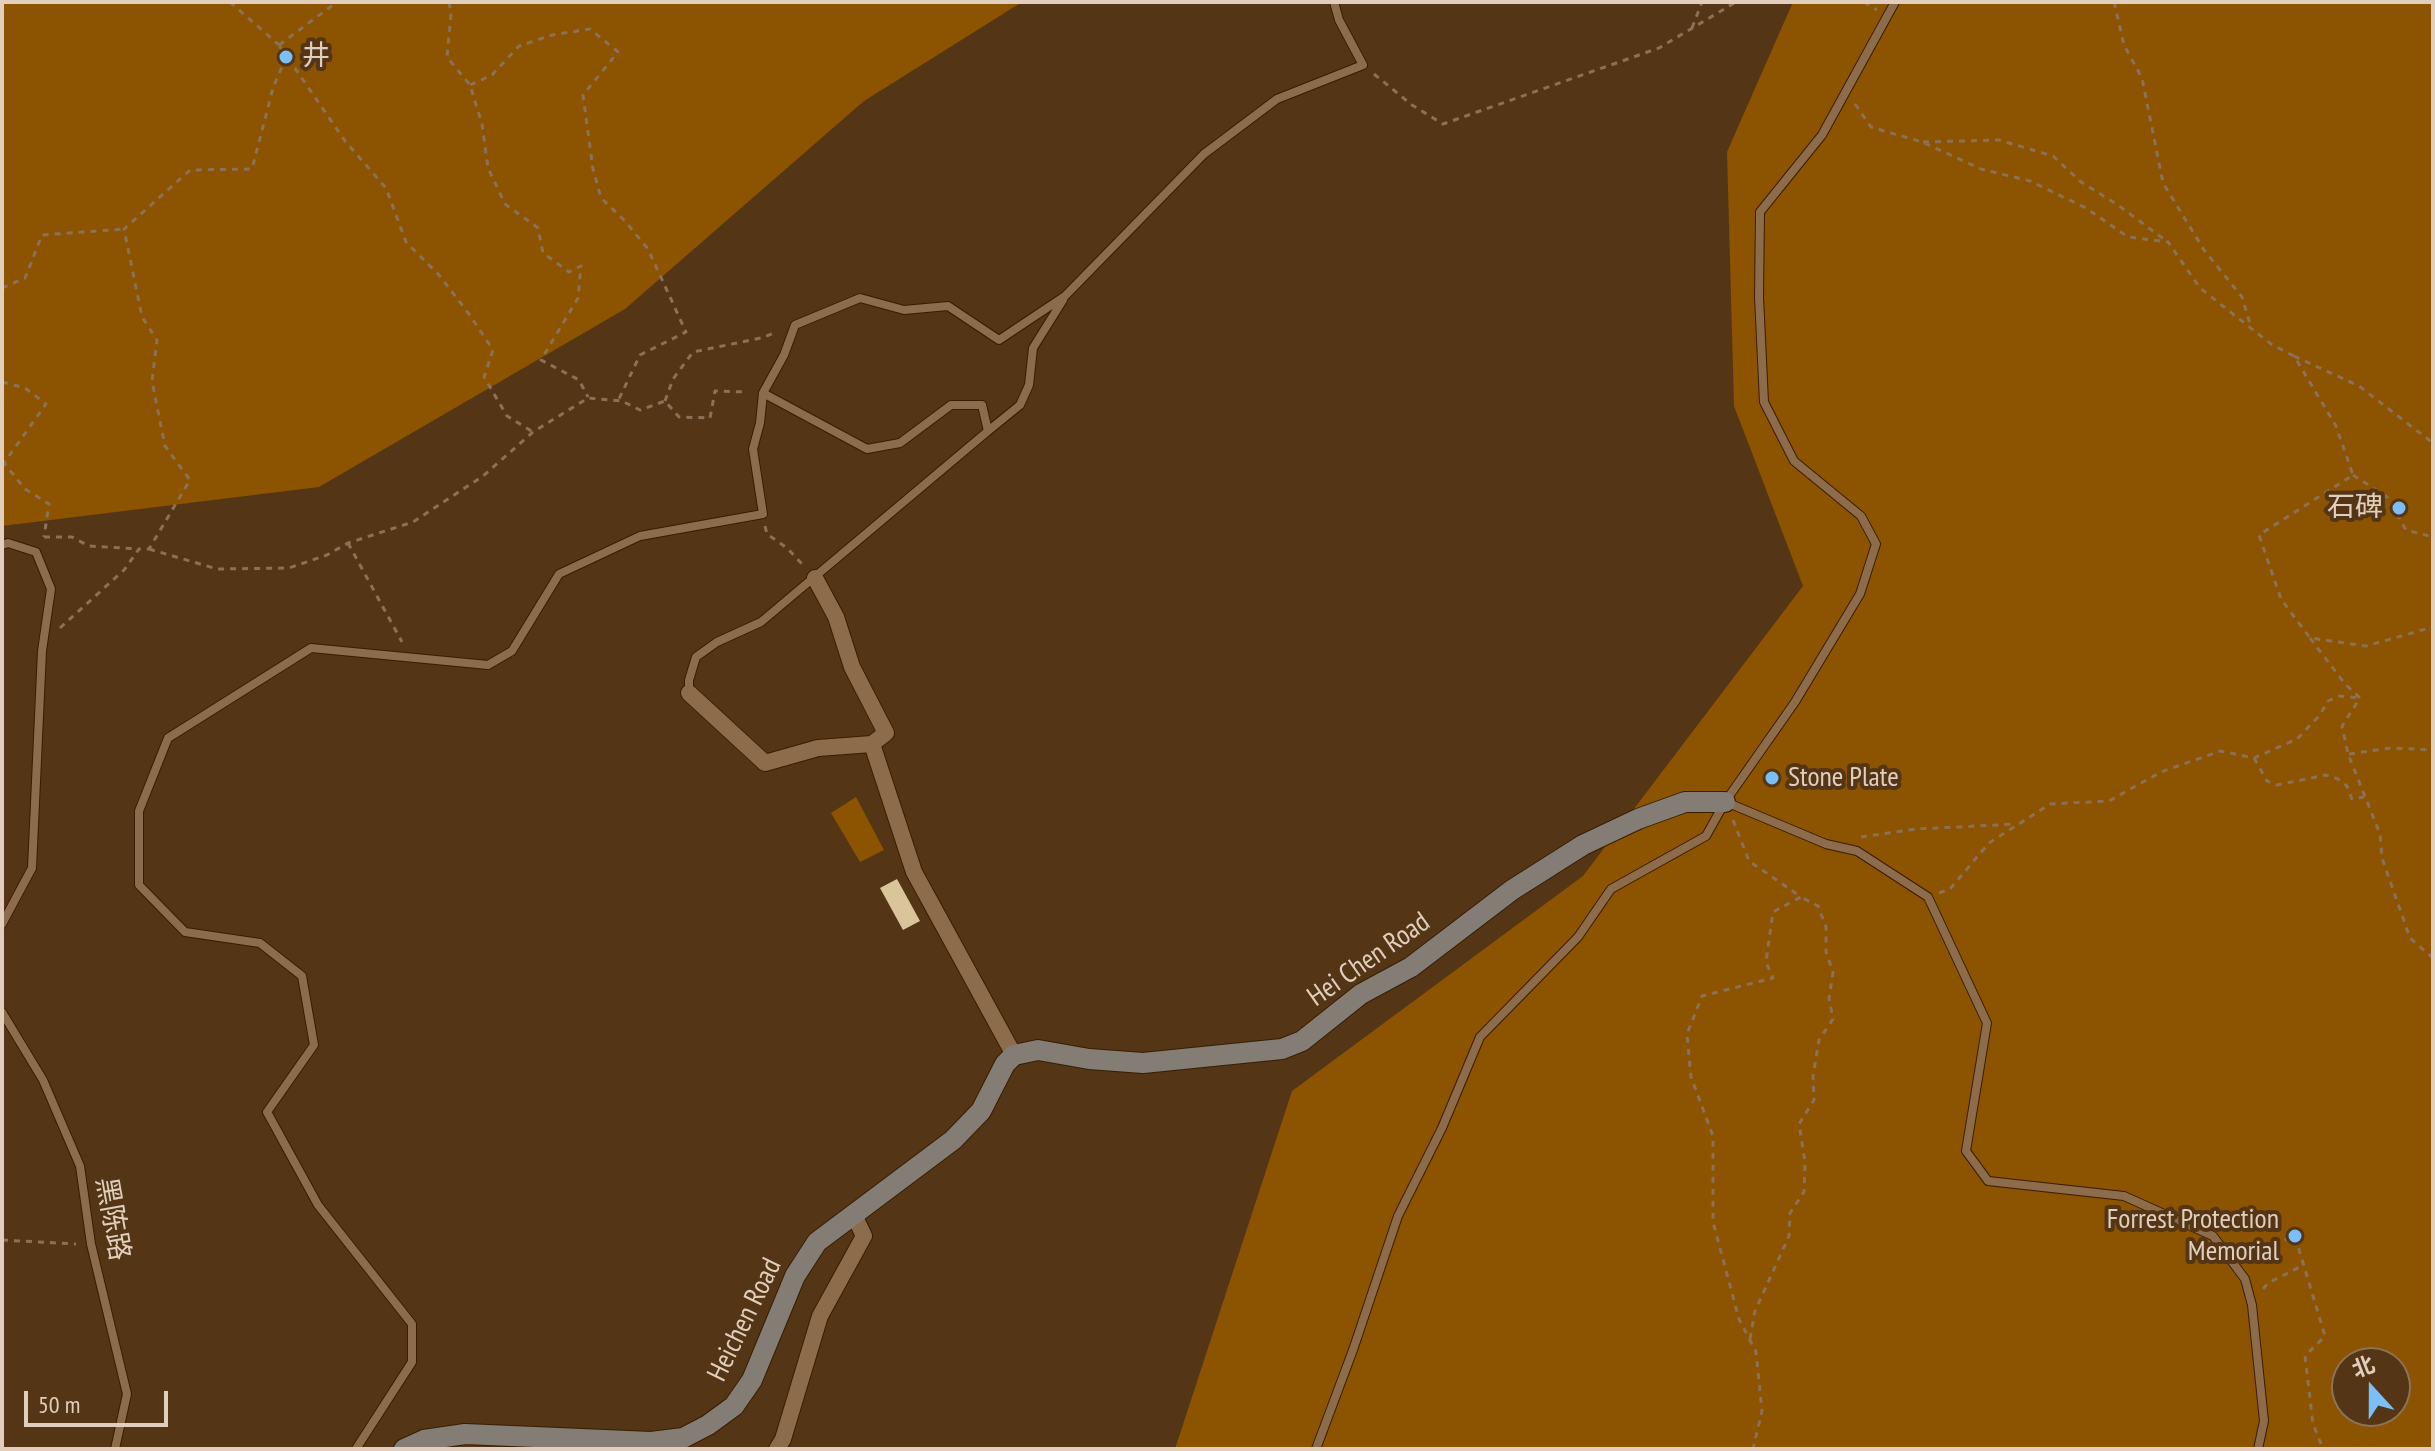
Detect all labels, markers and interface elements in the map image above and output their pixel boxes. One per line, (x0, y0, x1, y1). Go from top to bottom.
place label: 井 (302, 40, 330, 74)
marker: 井 (277, 48, 295, 66)
place label: 石碑 (2327, 491, 2383, 525)
marker: 石碑 (2390, 499, 2408, 517)
place label: Stone Plate (1788, 761, 1899, 795)
marker: Stone Plate (1763, 769, 1781, 787)
street label: Hei Chen Road (1301, 906, 1437, 1014)
street label: 黑陈路 (88, 1175, 136, 1263)
place label: Forrest Protection Memorial (2107, 1203, 2279, 1269)
marker: Forrest Protection Memorial (2286, 1227, 2304, 1245)
street label: Heichen Road (701, 1253, 789, 1387)
north arrow (2331, 1347, 2411, 1427)
text: 北 (2348, 1349, 2378, 1383)
scale bar (28, 1375, 172, 1425)
text: 50 m (38, 1389, 80, 1420)

